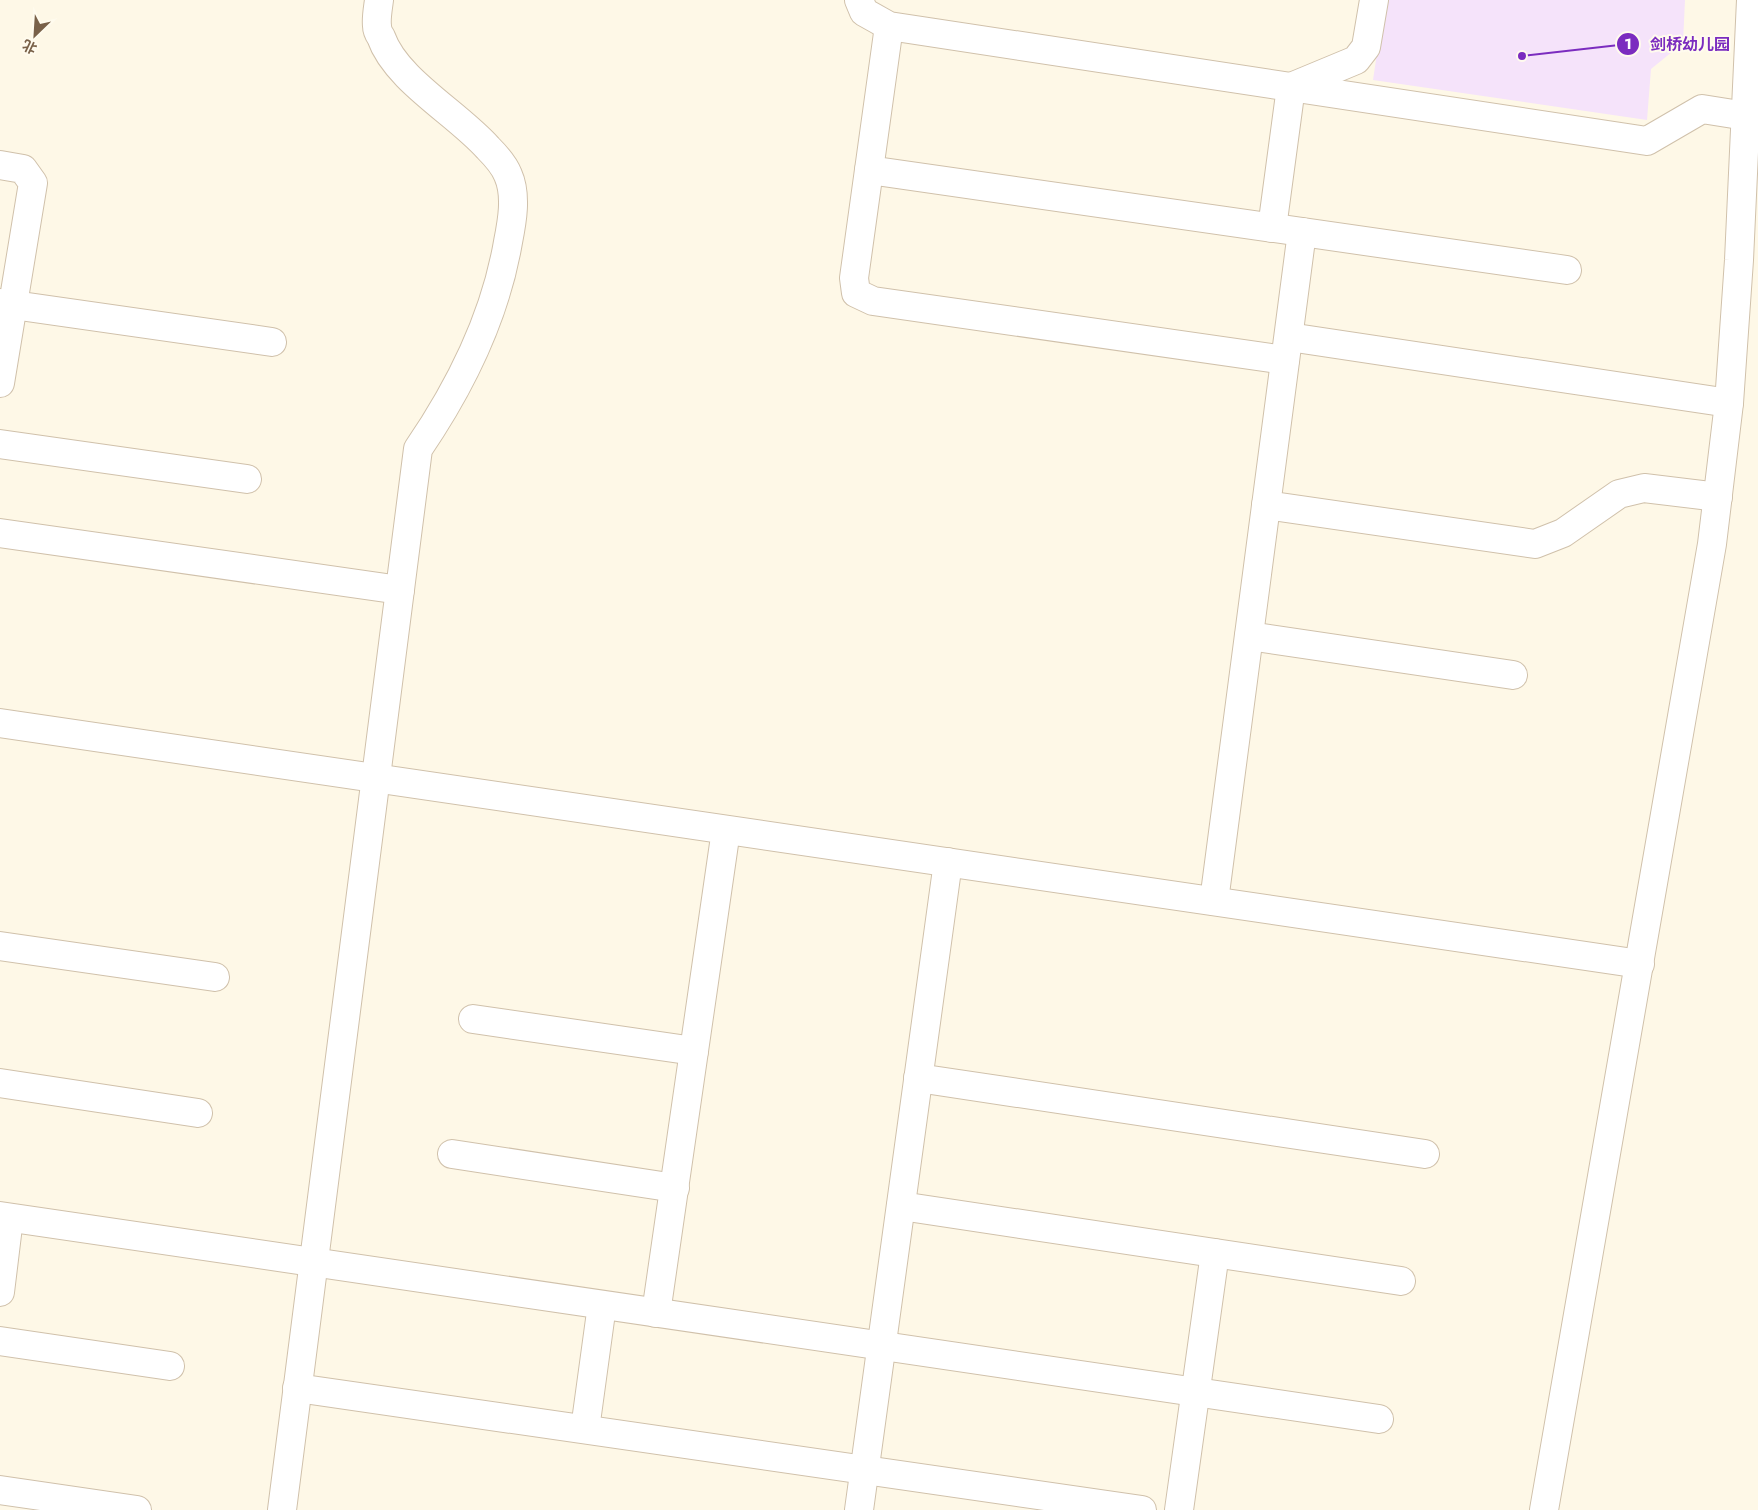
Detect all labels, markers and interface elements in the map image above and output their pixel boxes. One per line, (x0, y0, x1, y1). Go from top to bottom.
north arrow (10, 10, 60, 60)
callout: 剑桥幼儿园 (1615, 29, 1740, 60)
text: 1 (1624, 33, 1632, 55)
text: 剑桥幼儿园 (1650, 33, 1730, 56)
text: 北 (19, 35, 40, 59)

